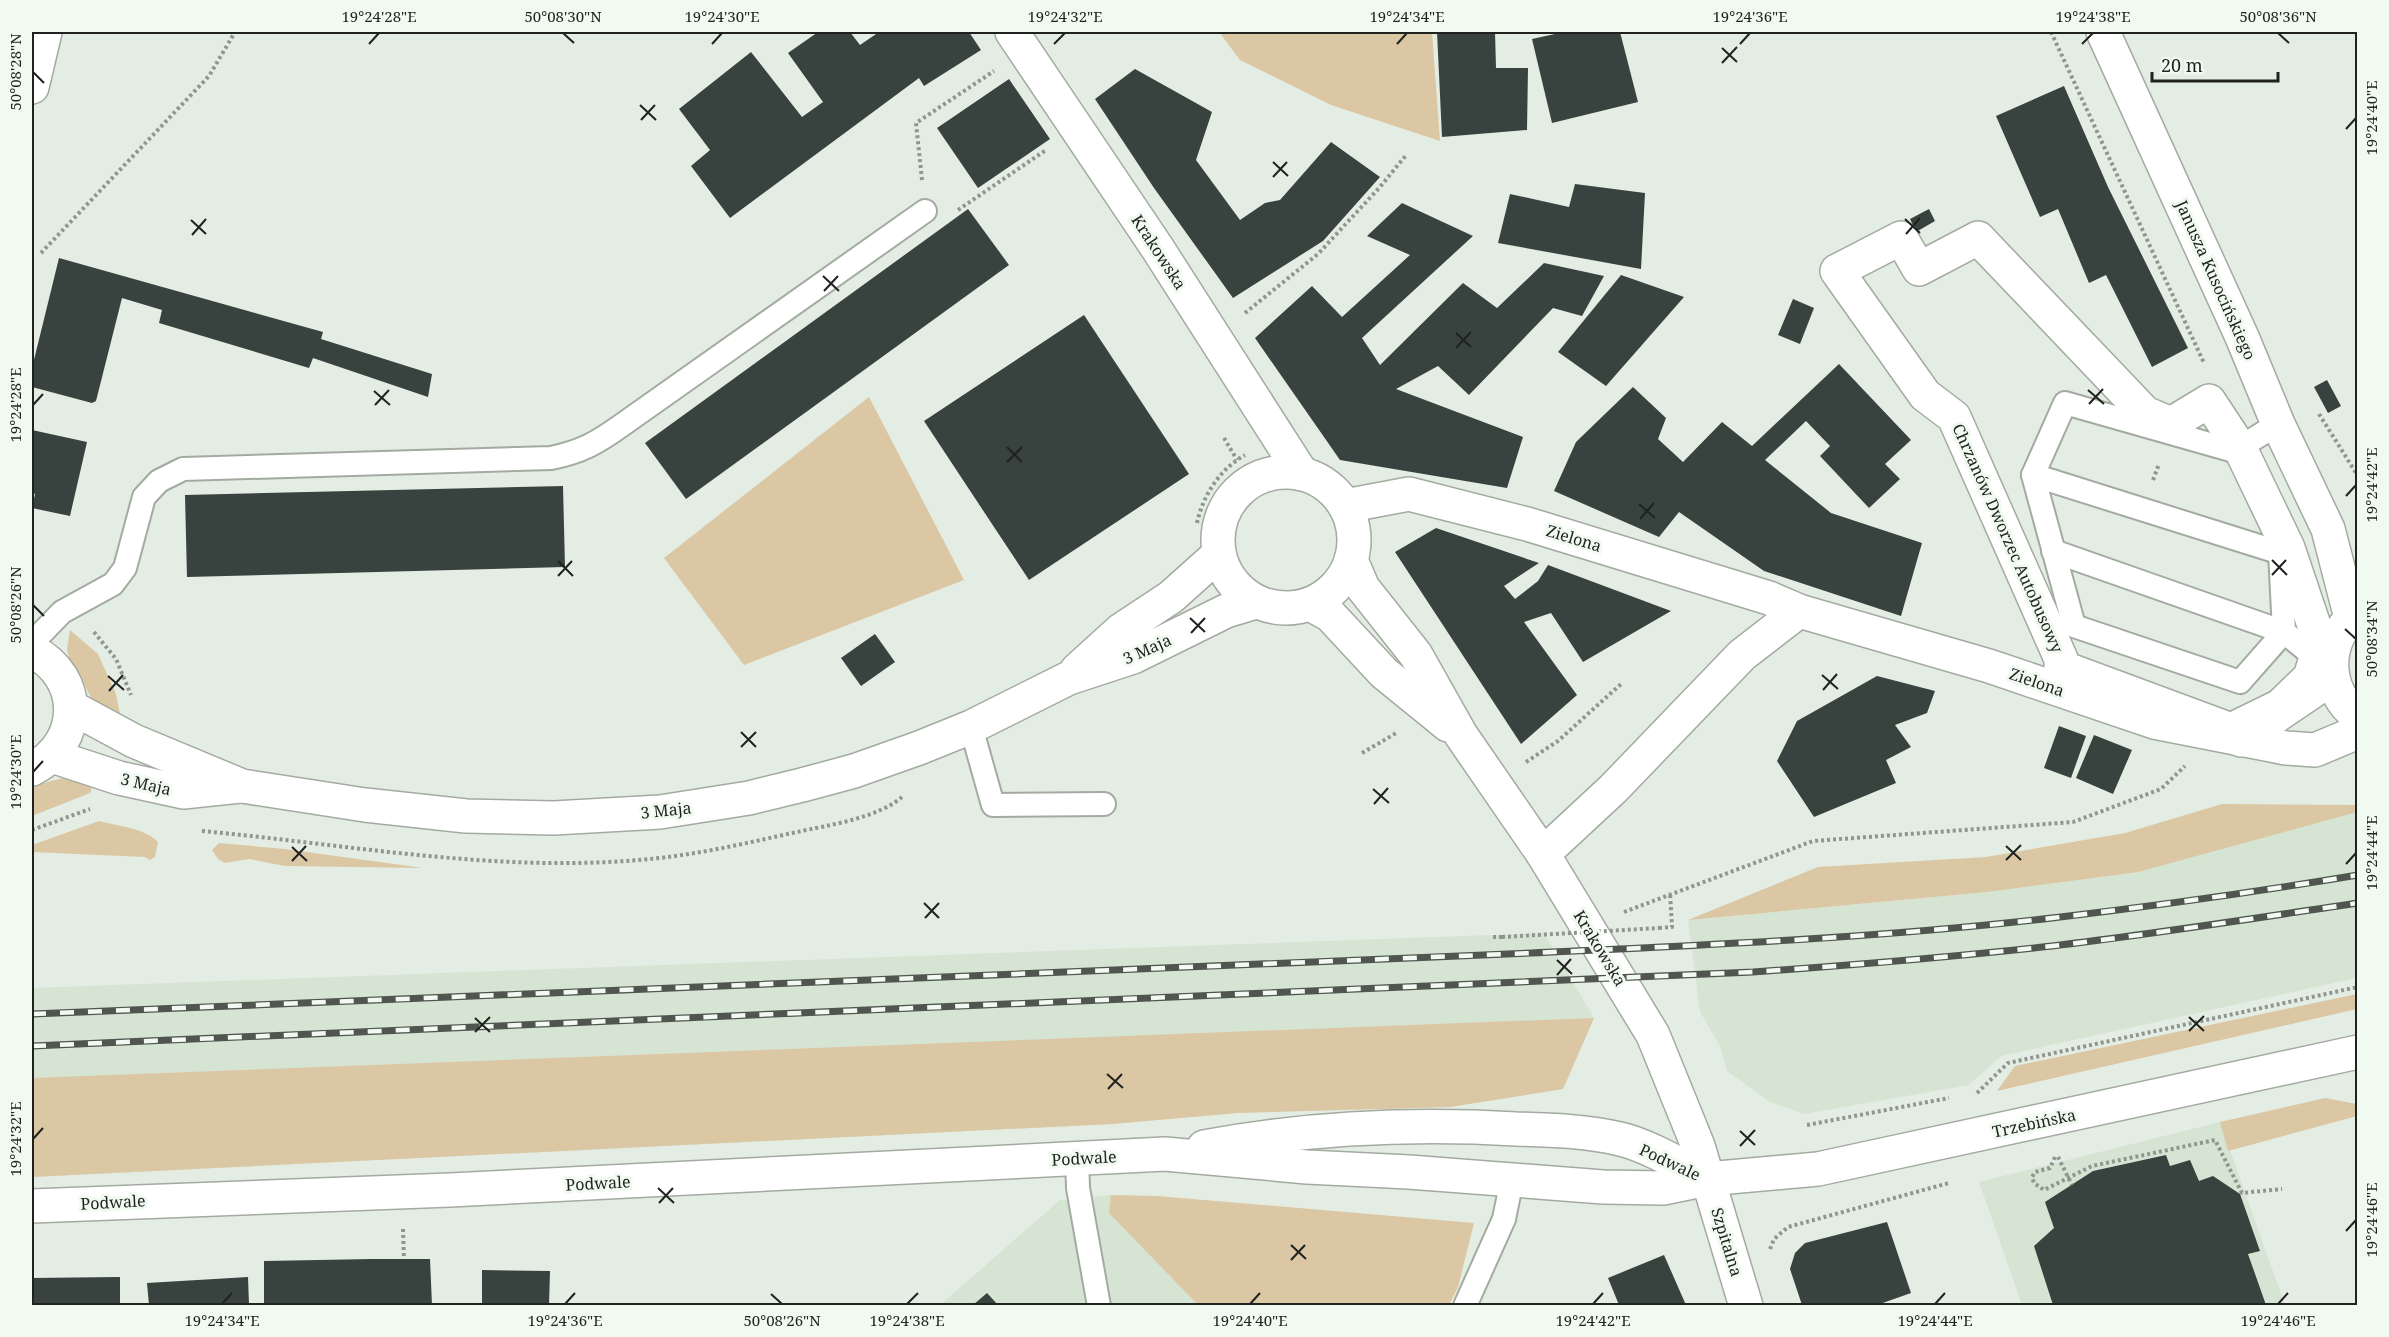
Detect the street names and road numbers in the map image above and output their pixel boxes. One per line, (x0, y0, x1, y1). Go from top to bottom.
street label: Janusza Kusocińskiego (2170, 196, 2261, 363)
street label: Krakowska (1127, 210, 1191, 294)
street label: Chrzanów Dworzec Autobusowy (1947, 420, 2069, 657)
street label: Zielona (1544, 519, 1604, 557)
street label: 3 Maja (1119, 629, 1175, 669)
street label: Zielona (2007, 662, 2067, 702)
street label: 3 Maja (119, 768, 173, 800)
street label: 3 Maja (640, 796, 692, 824)
street label: Krakowska (1569, 906, 1631, 990)
street label: Trzebińska (1990, 1103, 2078, 1143)
street label: Podwale (1636, 1138, 1704, 1186)
street label: Podwale (1051, 1145, 1117, 1171)
street label: Podwale (565, 1170, 631, 1196)
street label: Podwale (80, 1189, 146, 1215)
street label: Szpitalna (1706, 1205, 1748, 1279)

